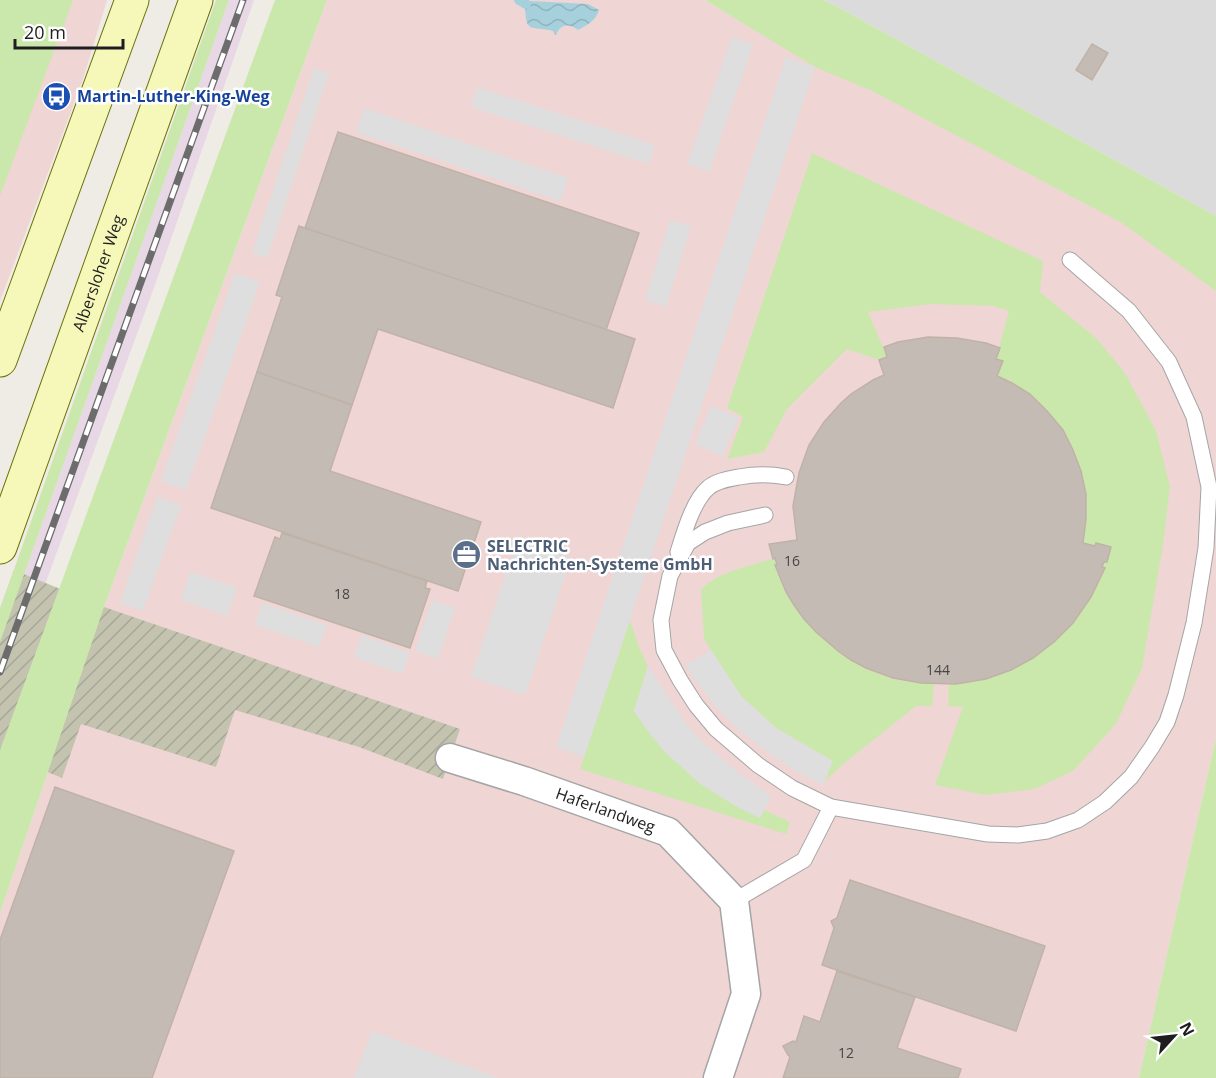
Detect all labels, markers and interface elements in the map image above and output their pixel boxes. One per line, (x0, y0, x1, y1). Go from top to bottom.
scale bar (15, 12, 123, 50)
text: 20 m (24, 20, 66, 44)
bus stop icon: Martin-Luther-King-Weg (40, 80, 72, 112)
place label: Martin-Luther-King-Weg (77, 85, 270, 107)
street label: Albersloher Weg (67, 211, 129, 335)
place label: SELECTRIC Nachrichten-Systeme GmbH (487, 535, 713, 575)
office icon: SELECTRIC Nachrichten-Systeme GmbH (450, 539, 482, 571)
house number: 16 (784, 551, 800, 570)
house number: 18 (334, 584, 350, 603)
house number: 144 (926, 660, 950, 679)
street label: Haferlandweg (553, 782, 659, 838)
north arrow (1144, 1006, 1204, 1066)
text: N (1175, 1018, 1200, 1040)
house number: 12 (838, 1043, 854, 1062)

